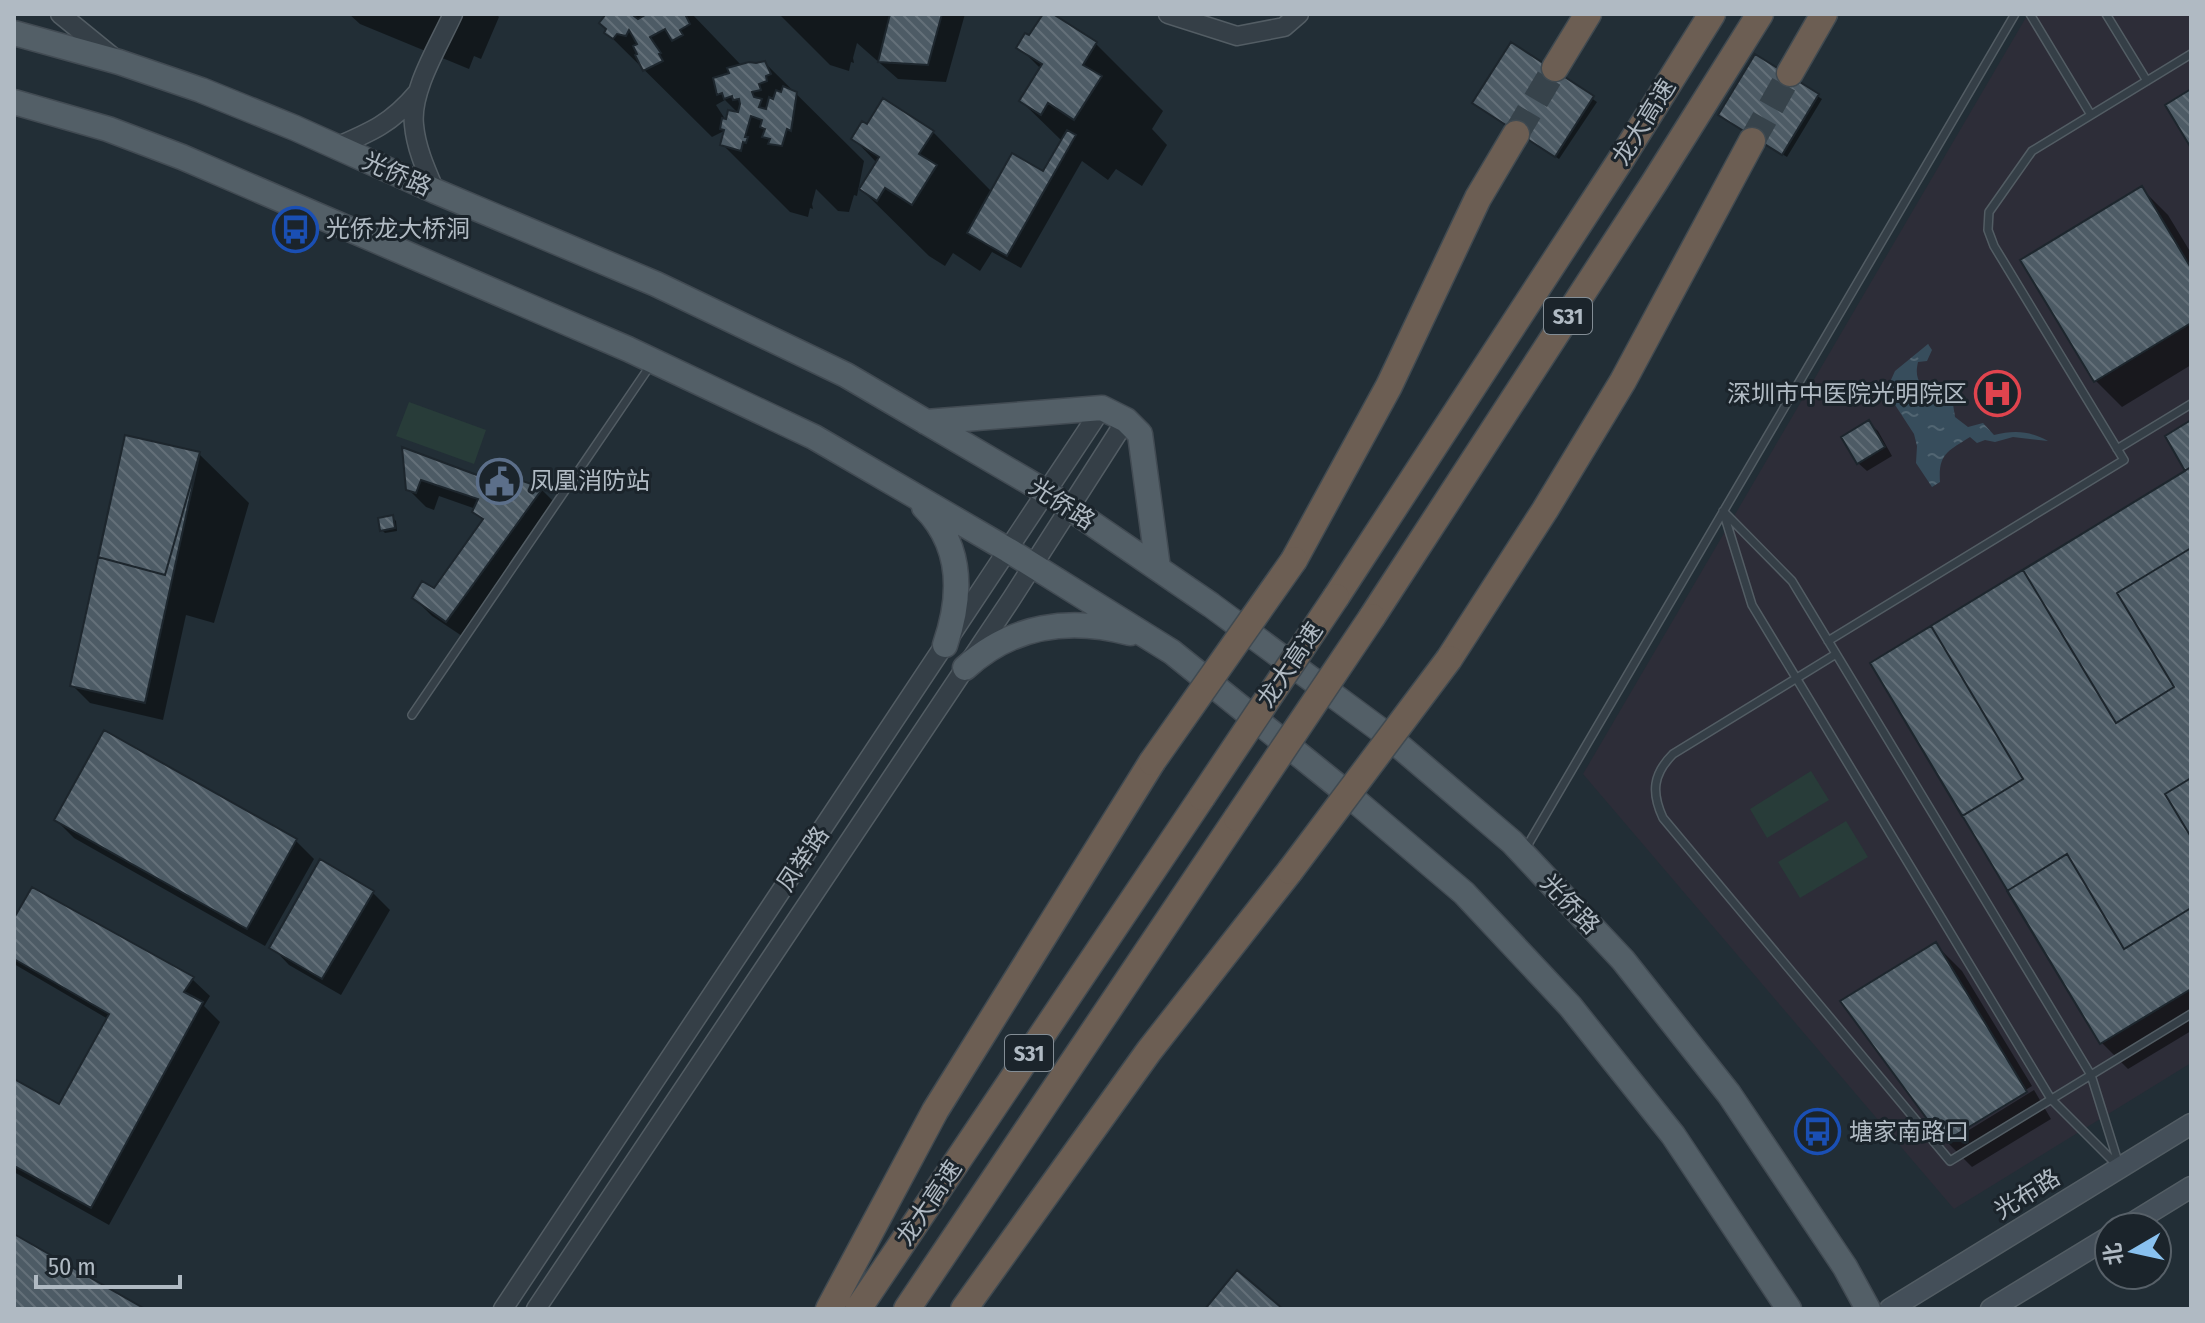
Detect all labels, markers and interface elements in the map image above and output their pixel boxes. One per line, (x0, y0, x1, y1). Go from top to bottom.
street label: 龙大高速 (1607, 74, 1681, 170)
street label: 光侨路 (358, 147, 436, 201)
bus stop icon: 光侨龙大桥洞 (271, 205, 319, 253)
place label: 光侨龙大桥洞 (326, 215, 470, 243)
road number: S31 (1544, 298, 1592, 334)
hospital icon: 深圳市中医院光明院区 (1974, 370, 2022, 418)
place label: 深圳市中医院光明院区 (1727, 380, 1967, 408)
public building icon: 凤凰消防站 (475, 457, 523, 505)
place label: 凤凰消防站 (530, 467, 650, 495)
street label: 光侨路 (1024, 473, 1100, 535)
street label: 龙大高速 (1252, 617, 1328, 713)
street label: 凤举路 (771, 821, 835, 897)
street label: 光侨路 (1535, 868, 1605, 940)
road number: S31 (1005, 1035, 1053, 1071)
bus stop icon: 塘家南路口 (1794, 1108, 1842, 1156)
place label: 塘家南路口 (1849, 1118, 1969, 1146)
street label: 龙大高速 (891, 1155, 967, 1251)
street label: 光布路 (1989, 1163, 2065, 1225)
north arrow (2093, 1211, 2173, 1291)
scale bar (36, 1239, 180, 1289)
text: 北 (2099, 1241, 2129, 1267)
text: 50 m (48, 1253, 96, 1281)

